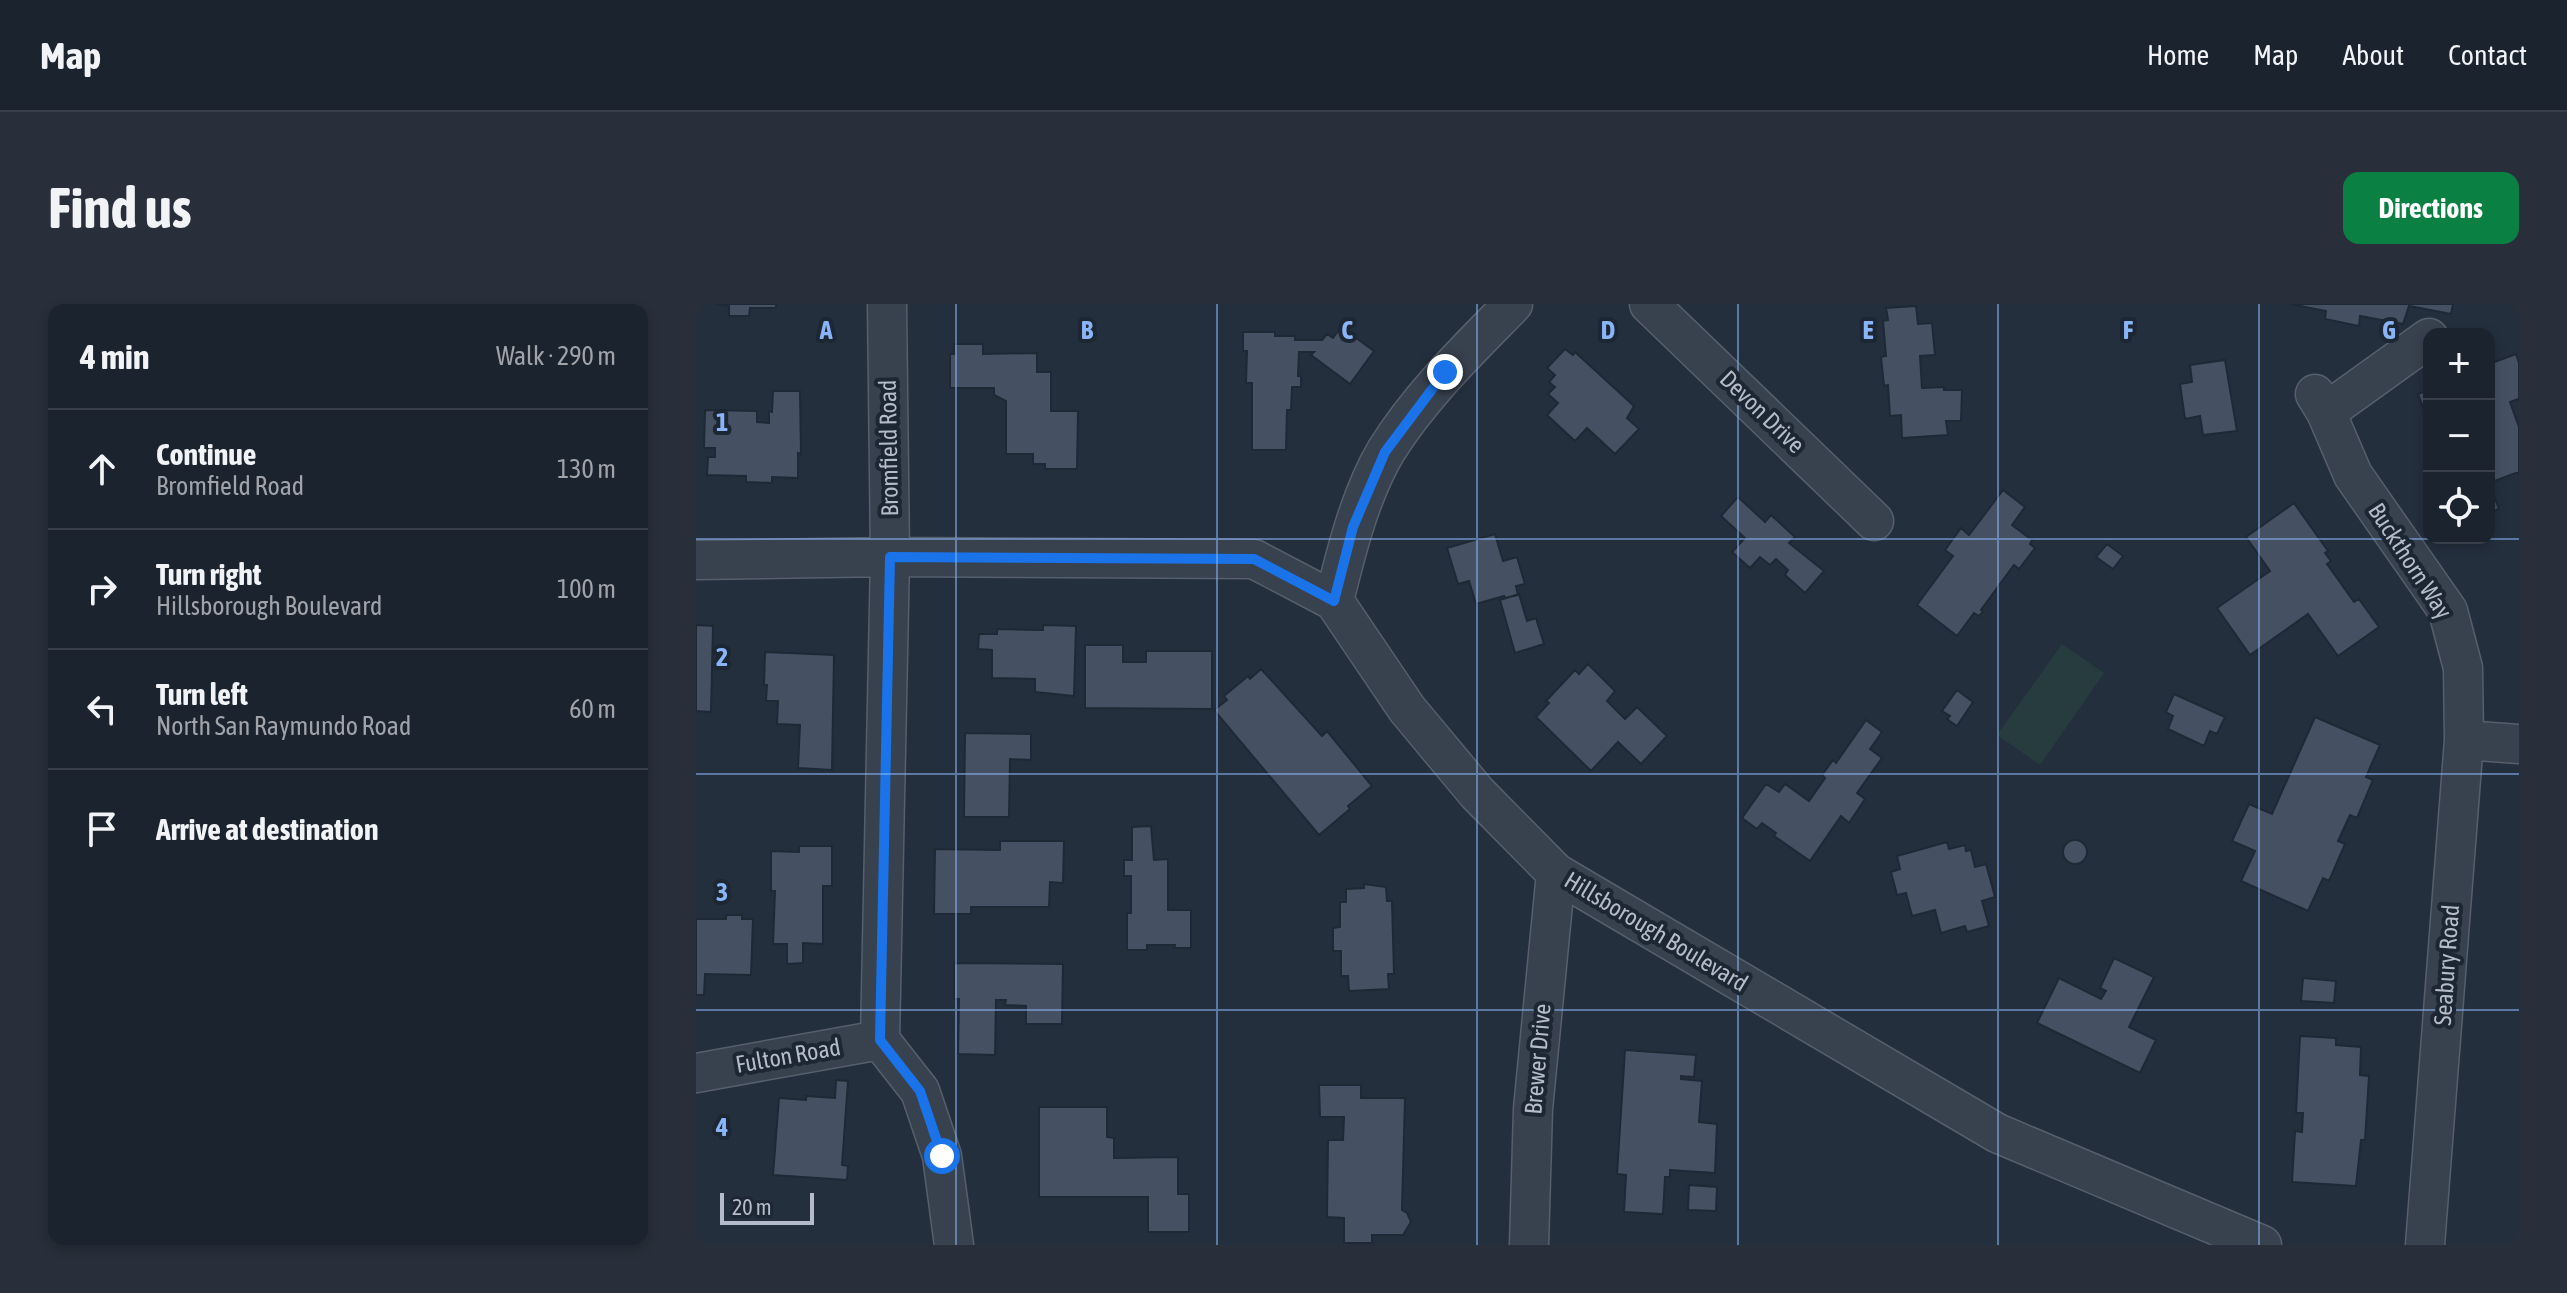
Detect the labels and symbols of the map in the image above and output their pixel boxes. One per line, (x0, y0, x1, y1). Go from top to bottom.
text: A (819, 315, 833, 345)
text: B (1081, 315, 1094, 345)
text: C (1341, 315, 1353, 345)
text: D (1601, 315, 1615, 345)
text: E (1862, 315, 1874, 345)
text: F (2123, 315, 2134, 345)
text: G (2382, 315, 2396, 345)
route end (1427, 354, 1463, 390)
street label: Devon Drive (1715, 365, 1810, 458)
street label: Bromfield Road (874, 379, 903, 517)
text: 1 (716, 407, 728, 437)
street label: Buckthorn Way (2363, 498, 2458, 624)
text: 2 (716, 642, 728, 672)
street label: Hillsborough Boulevard (1560, 866, 1753, 997)
text: 3 (716, 877, 728, 907)
street label: Seabury Road (2429, 904, 2464, 1026)
street label: Brewer Drive (1519, 1002, 1556, 1115)
street label: Fulton Road (733, 1033, 842, 1078)
text: 4 (715, 1112, 728, 1142)
route start (924, 1138, 960, 1174)
scale bar (720, 1189, 814, 1225)

